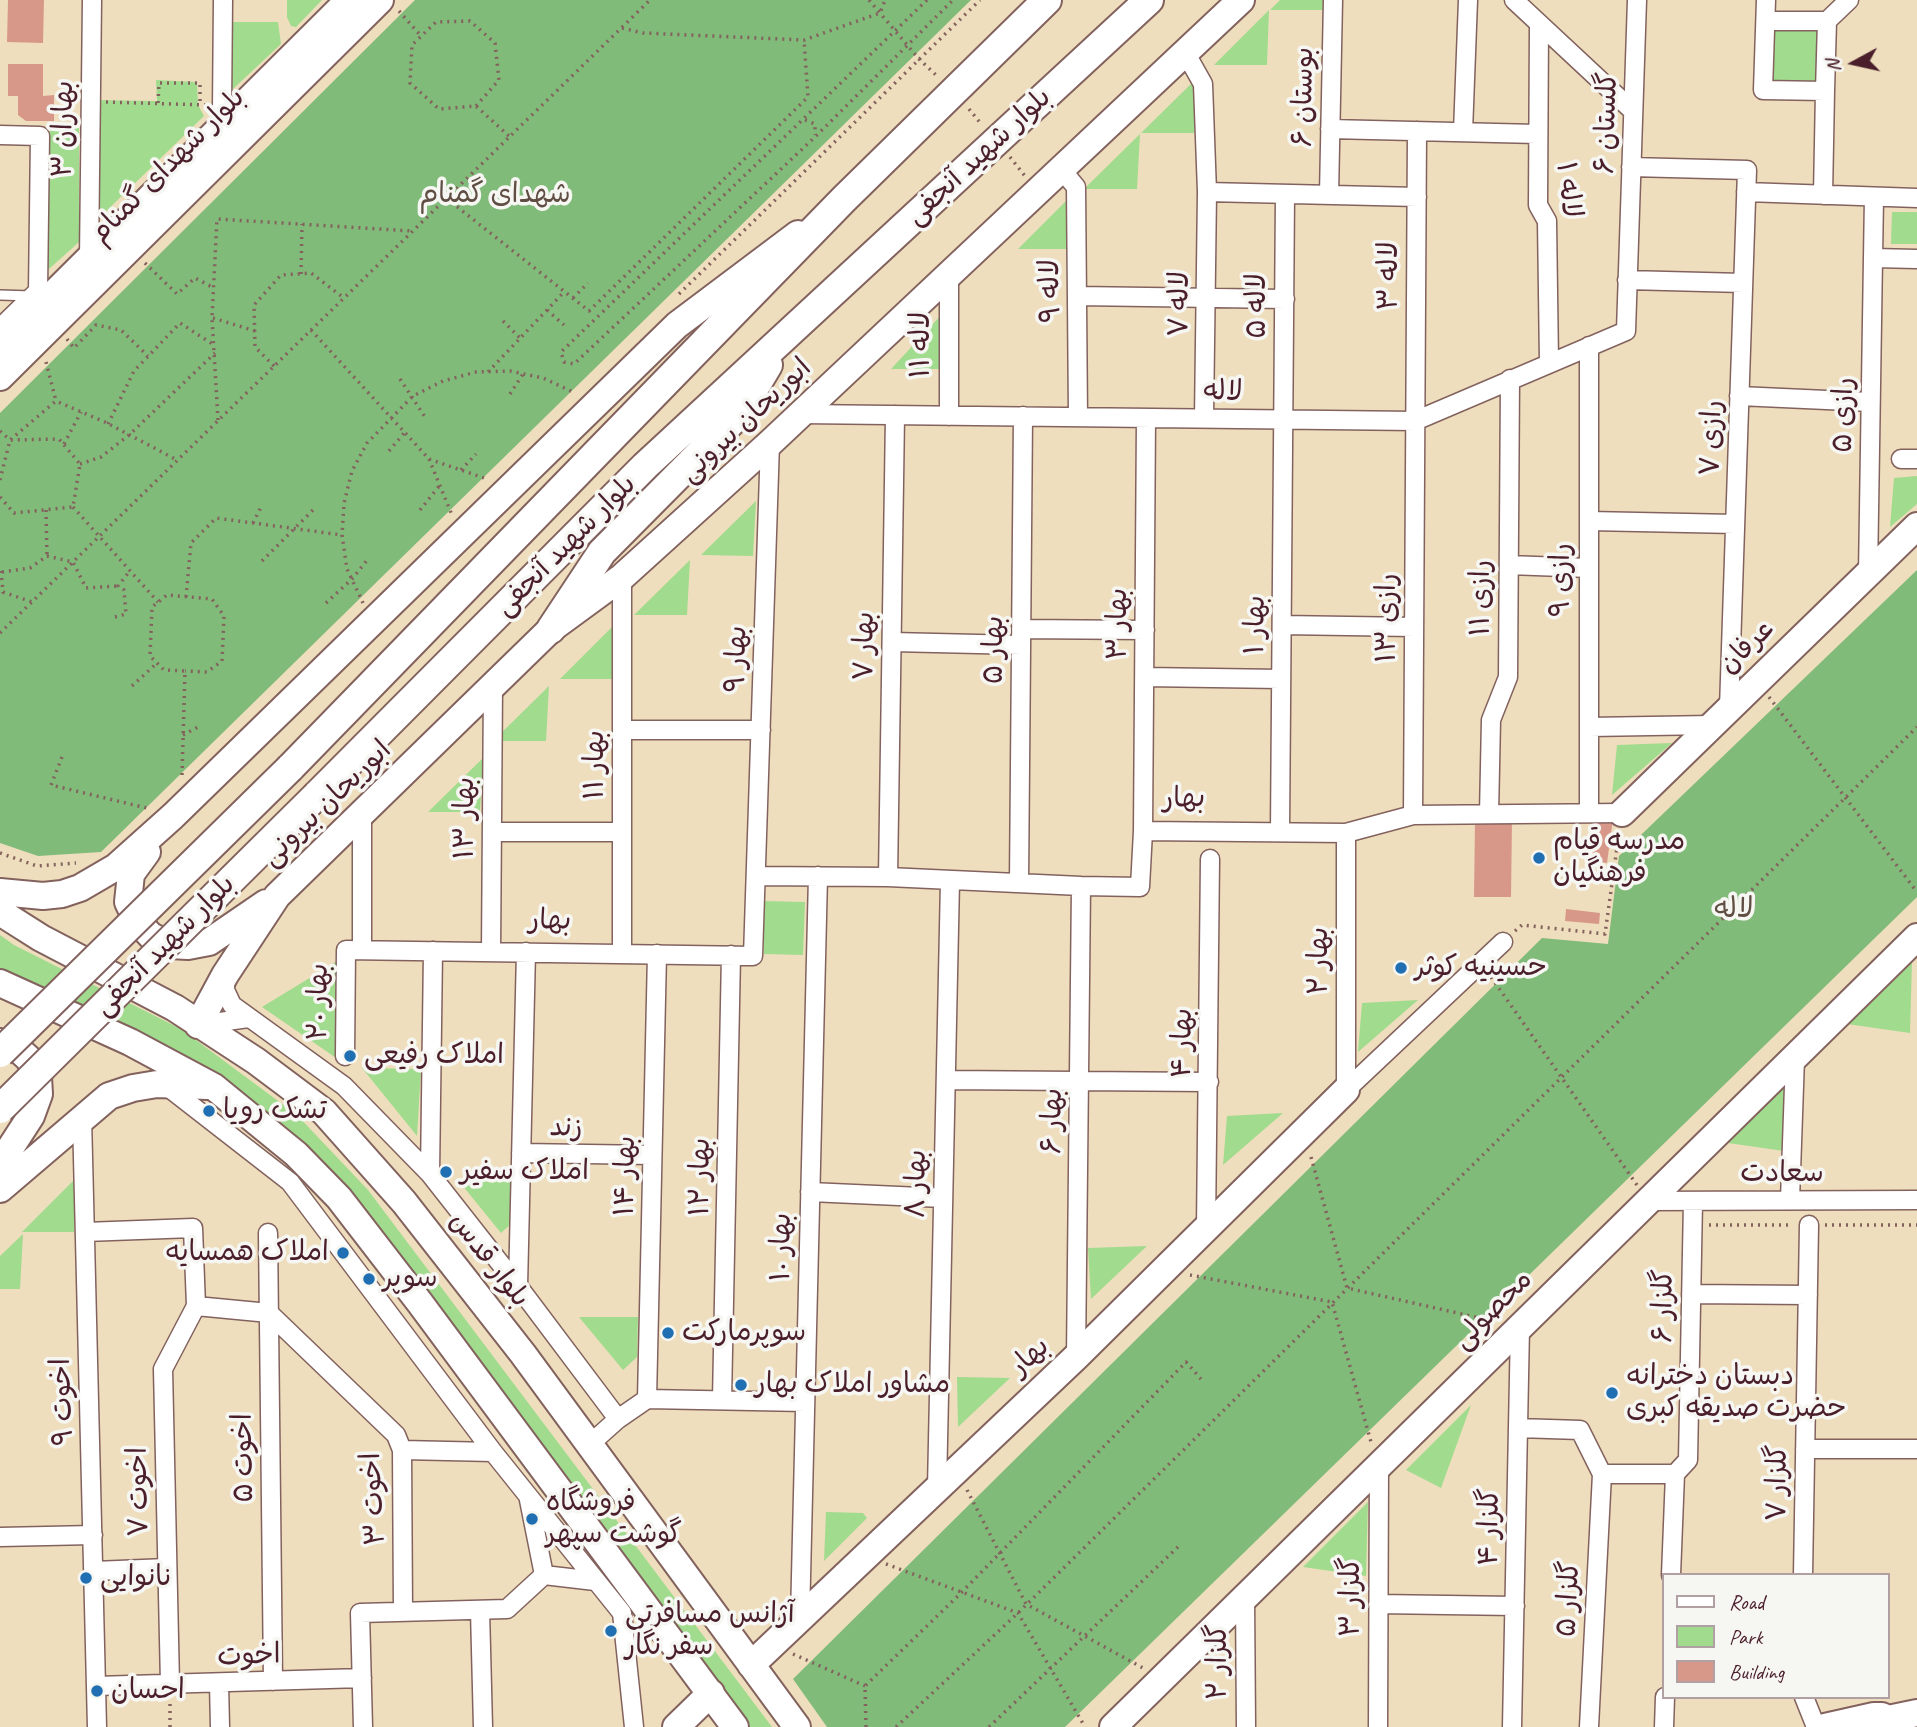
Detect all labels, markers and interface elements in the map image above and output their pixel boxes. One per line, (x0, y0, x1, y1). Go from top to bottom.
north arrow (1819, 28, 1889, 98)
street label: بوستان ۶ (1286, 47, 1322, 147)
text: N (1821, 58, 1846, 73)
street label: گلستان ۶ (1588, 71, 1626, 175)
street label: بهاران ۳ (46, 80, 82, 178)
street label: بلوار شهدای گمنام (83, 81, 253, 251)
street label: بلوار شهید آنجفی (899, 81, 1059, 233)
street label: لاله ۱ (1548, 160, 1588, 220)
park label: شهدای گمنام (419, 178, 571, 212)
street label: لاله ۳ (1373, 241, 1407, 311)
street label: لاله ۹ (1034, 259, 1068, 323)
street label: لاله ۷ (1163, 271, 1197, 337)
street label: لاله ۵ (1241, 273, 1275, 339)
street label: لاله ۱۱ (905, 312, 939, 378)
street label: ابوریحان بیرونی (673, 352, 819, 490)
street label: لاله (1203, 375, 1243, 409)
street label: رازی ۵ (1827, 377, 1861, 453)
street label: رازی ۷ (1694, 399, 1730, 477)
street label: بلوار شهید آنجفی (488, 468, 644, 624)
street label: رازی ۹ (1545, 543, 1579, 617)
street label: رازی ۱۱ (1465, 560, 1499, 636)
street label: رازی ۱۳ (1371, 573, 1405, 663)
street label: بهار ۳ (1102, 588, 1136, 660)
street label: بهار ۱ (1239, 595, 1273, 655)
street label: بهار ۷ (848, 611, 882, 681)
street label: عرفان (1712, 613, 1782, 681)
street label: بهار ۵ (978, 616, 1012, 684)
street label: بهار ۹ (719, 625, 755, 693)
street label: بهار ۱۱ (579, 730, 613, 800)
street label: ابوریحان بیرونی (255, 734, 399, 874)
street label: بهار ۱۳ (449, 777, 483, 859)
street label: بهار (1162, 782, 1206, 816)
place label: مدرسه قیام فرهنگیان (1553, 825, 1685, 891)
marker: مدرسه قیام فرهنگیان (1531, 850, 1547, 866)
street label: بلوار شهید آنجفی (87, 868, 243, 1024)
park label: لاله (1714, 893, 1754, 927)
street label: بهار (528, 904, 572, 938)
street label: بهار ۲ (1303, 927, 1337, 995)
place label: حسینیه کوثر (1415, 951, 1547, 985)
marker: حسینیه کوثر (1393, 960, 1409, 976)
street label: بهار ۲۰ (302, 963, 336, 1041)
street label: بهار ۴ (1166, 1008, 1200, 1078)
place label: املاک رفیعی (364, 1039, 504, 1073)
marker: املاک رفیعی (342, 1048, 358, 1064)
street label: بهار ۶ (1036, 1088, 1070, 1154)
place label: تشک رویا (223, 1094, 327, 1128)
marker: تشک رویا (201, 1103, 217, 1119)
street label: زند (549, 1111, 583, 1145)
street label: بهار ۱۴ (609, 1135, 643, 1217)
street label: بهار ۱۲ (684, 1138, 718, 1216)
street label: بهار ۸ (900, 1149, 934, 1219)
place label: املاک سفیر (460, 1155, 589, 1189)
street label: سعادت (1740, 1157, 1824, 1191)
marker: املاک سفیر (438, 1164, 454, 1180)
street label: بلوار قدس (441, 1206, 537, 1314)
street label: بهار ۱۰ (765, 1212, 799, 1282)
place label: املاک همسایه (165, 1236, 329, 1270)
marker: املاک همسایه (335, 1245, 351, 1261)
place label: سوپر (383, 1262, 438, 1296)
street label: محصولی (1446, 1263, 1540, 1357)
street label: گلزار ۶ (1647, 1269, 1681, 1343)
marker: سوپر (361, 1271, 377, 1287)
place label: سوپرمارکت (682, 1316, 806, 1350)
marker: سوپرمارکت (660, 1325, 676, 1341)
street label: بهار (1003, 1330, 1057, 1384)
street label: اخوت ۹ (45, 1358, 81, 1446)
place label: دبستان دخترانه حضرت صدیقه کبری (1626, 1360, 1846, 1426)
place label: مشاور املاک بهار (755, 1368, 950, 1402)
marker: مشاور املاک بهار (733, 1377, 749, 1393)
marker: دبستان دخترانه حضرت صدیقه کبری (1604, 1385, 1620, 1401)
street label: اخوت ۵ (226, 1413, 262, 1503)
street label: گلزار ۷ (1761, 1444, 1795, 1522)
street label: اخوت ۷ (121, 1447, 157, 1537)
street label: اخوت ۳ (355, 1452, 393, 1546)
place label: فروشگاه گوشت سپهر (546, 1486, 682, 1552)
street label: گلزار ۴ (1473, 1488, 1507, 1566)
marker: فروشگاه گوشت سپهر (524, 1511, 540, 1527)
street label: گلزار ۳ (1335, 1557, 1369, 1637)
street label: گلزار ۵ (1550, 1560, 1588, 1638)
place label: نانوایی (100, 1561, 173, 1595)
marker: نانوایی (78, 1570, 94, 1586)
legend (1661, 1573, 1889, 1699)
text: Road (1729, 1589, 1764, 1615)
place label: آژانس مسافرتی سفر نگار (625, 1598, 795, 1664)
marker: آژانس مسافرتی سفر نگار (603, 1623, 619, 1639)
street label: گلزار ۲ (1202, 1624, 1236, 1700)
text: Park (1729, 1624, 1762, 1650)
street label: اخوت (217, 1638, 281, 1674)
text: Building (1729, 1659, 1784, 1685)
place label: احسان (111, 1674, 185, 1708)
marker: احسان (89, 1683, 105, 1699)

